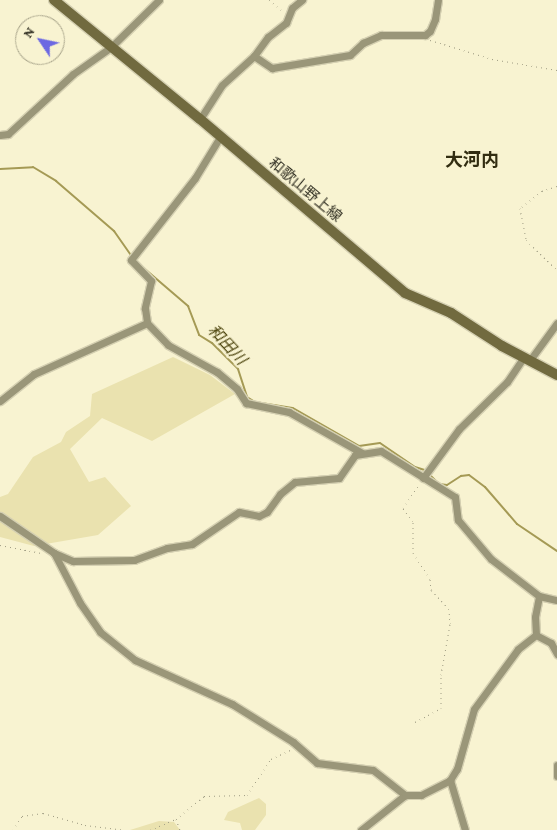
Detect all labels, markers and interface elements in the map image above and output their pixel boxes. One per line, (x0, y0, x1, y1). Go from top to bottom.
north arrow (15, 15, 65, 65)
text: N (19, 24, 38, 41)
district label: 大河内 (445, 149, 499, 171)
street label: 和歌山野上線 (265, 154, 345, 226)
water label: 和田川 (204, 321, 250, 369)

